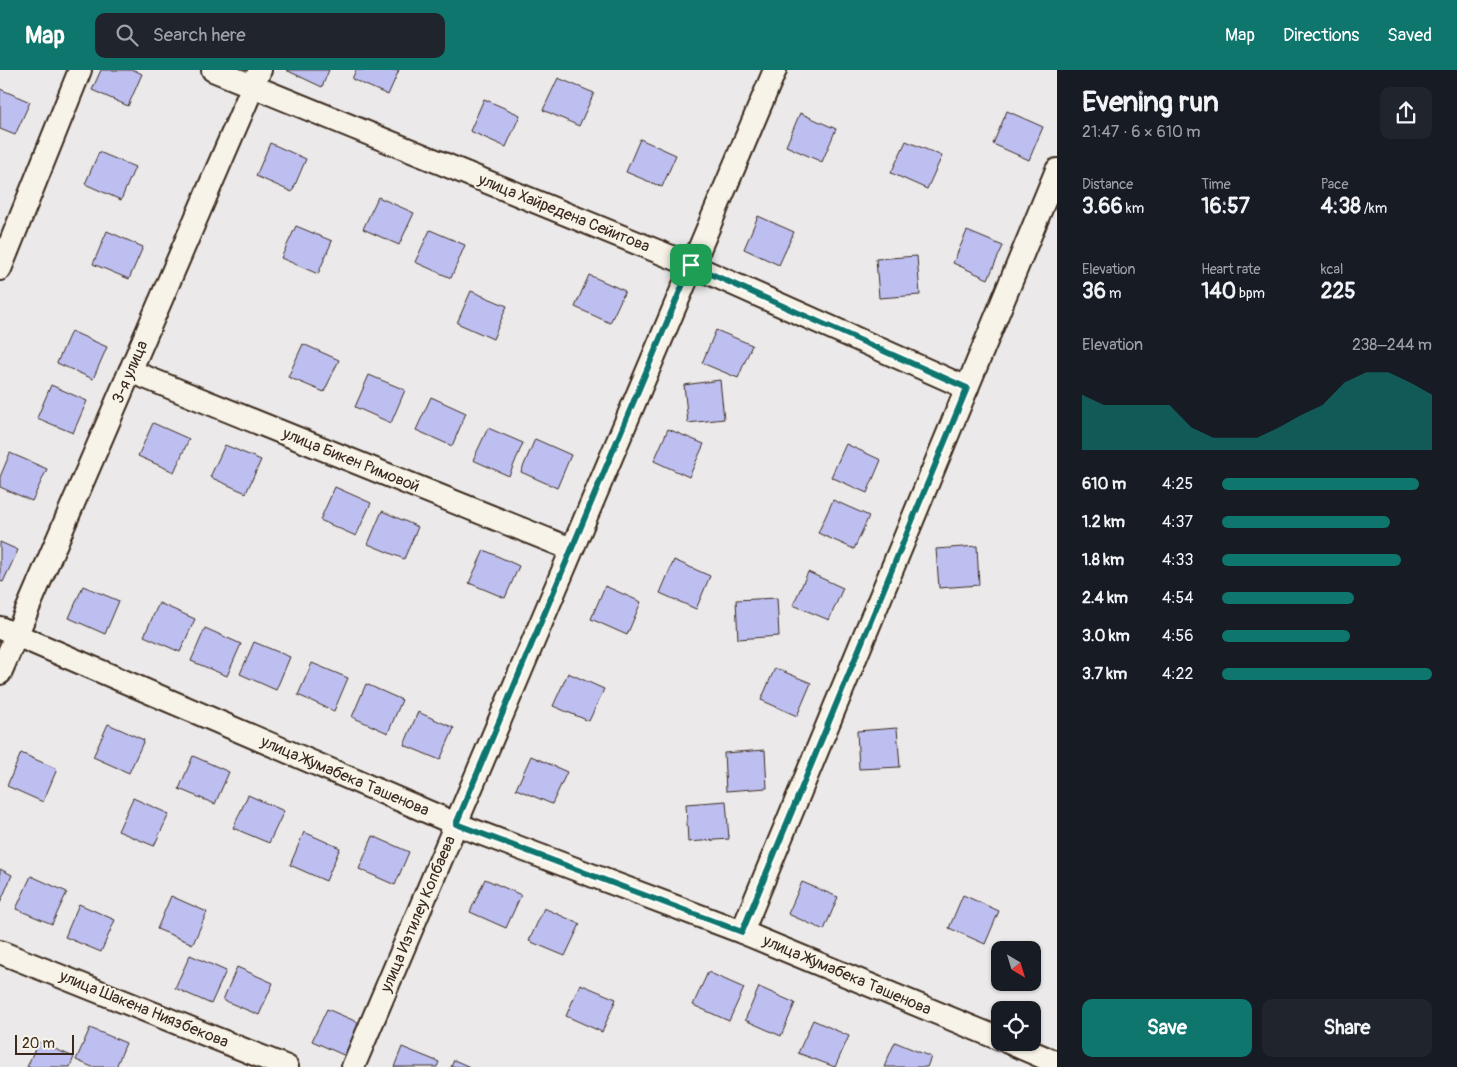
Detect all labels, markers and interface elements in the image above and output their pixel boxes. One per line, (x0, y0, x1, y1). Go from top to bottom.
search box (95, 13, 445, 58)
text: Map (25, 21, 65, 50)
icon: search (113, 21, 141, 49)
text: Search here (153, 23, 246, 47)
text: Map (1225, 24, 1255, 47)
text: Directions (1283, 24, 1359, 47)
text: Saved (1387, 24, 1432, 47)
text: Evening run (1082, 85, 1219, 120)
button: share (1380, 87, 1432, 139)
text: 21:47 · 6 × 610 m (1082, 122, 1201, 142)
street label: улица Хайредена Сейитова (474, 169, 653, 257)
text: Distance (1082, 176, 1133, 193)
text: Time (1201, 176, 1231, 193)
text: Pace (1321, 176, 1348, 193)
text: 3.66 (1082, 193, 1123, 220)
text: 16:57 (1201, 193, 1250, 220)
text: 4:38 (1321, 193, 1361, 220)
text: km (1123, 200, 1144, 217)
text: /km (1361, 200, 1387, 217)
pin (670, 244, 712, 286)
icon: arrive (677, 251, 705, 279)
text: Elevation (1082, 261, 1135, 278)
text: Heart rate (1201, 261, 1260, 278)
text: kcal (1321, 261, 1343, 278)
text: 36 (1082, 278, 1106, 305)
text: 140 (1201, 278, 1236, 305)
text: 225 (1321, 278, 1356, 305)
text: m (1106, 285, 1121, 302)
text: bpm (1236, 285, 1265, 302)
text: Elevation (1082, 335, 1143, 355)
text: 238–244 m (1352, 335, 1432, 355)
street label: 3-я улица (108, 337, 152, 407)
street label: улица Бикен Римовой (279, 423, 422, 497)
text: 610 m (1082, 474, 1126, 494)
text: 4:25 (1162, 474, 1193, 494)
text: 1.2 km (1082, 512, 1125, 532)
text: 4:37 (1162, 512, 1193, 532)
text: 1.8 km (1082, 550, 1124, 570)
text: 4:33 (1162, 550, 1193, 570)
text: 2.4 km (1082, 588, 1128, 608)
text: 4:54 (1162, 588, 1194, 608)
text: 3.0 km (1082, 626, 1130, 646)
text: 4:56 (1162, 626, 1194, 646)
text: 3.7 km (1082, 664, 1127, 684)
text: 4:22 (1162, 664, 1193, 684)
street label: улица Жумабека Ташенова (257, 731, 432, 821)
street label: улица Изтилеу Копбаева (376, 833, 460, 996)
street label: улица Жумабека Ташенова (759, 930, 934, 1020)
north arrow (991, 941, 1041, 991)
map controls (991, 941, 1041, 1051)
street label: улица Шакена Ниязбекова (56, 966, 231, 1052)
button: Save (1082, 999, 1252, 1057)
button: Share (1262, 999, 1432, 1057)
button: locate (991, 1001, 1041, 1051)
scale bar (15, 1032, 74, 1055)
text: 20 m (22, 1035, 55, 1052)

